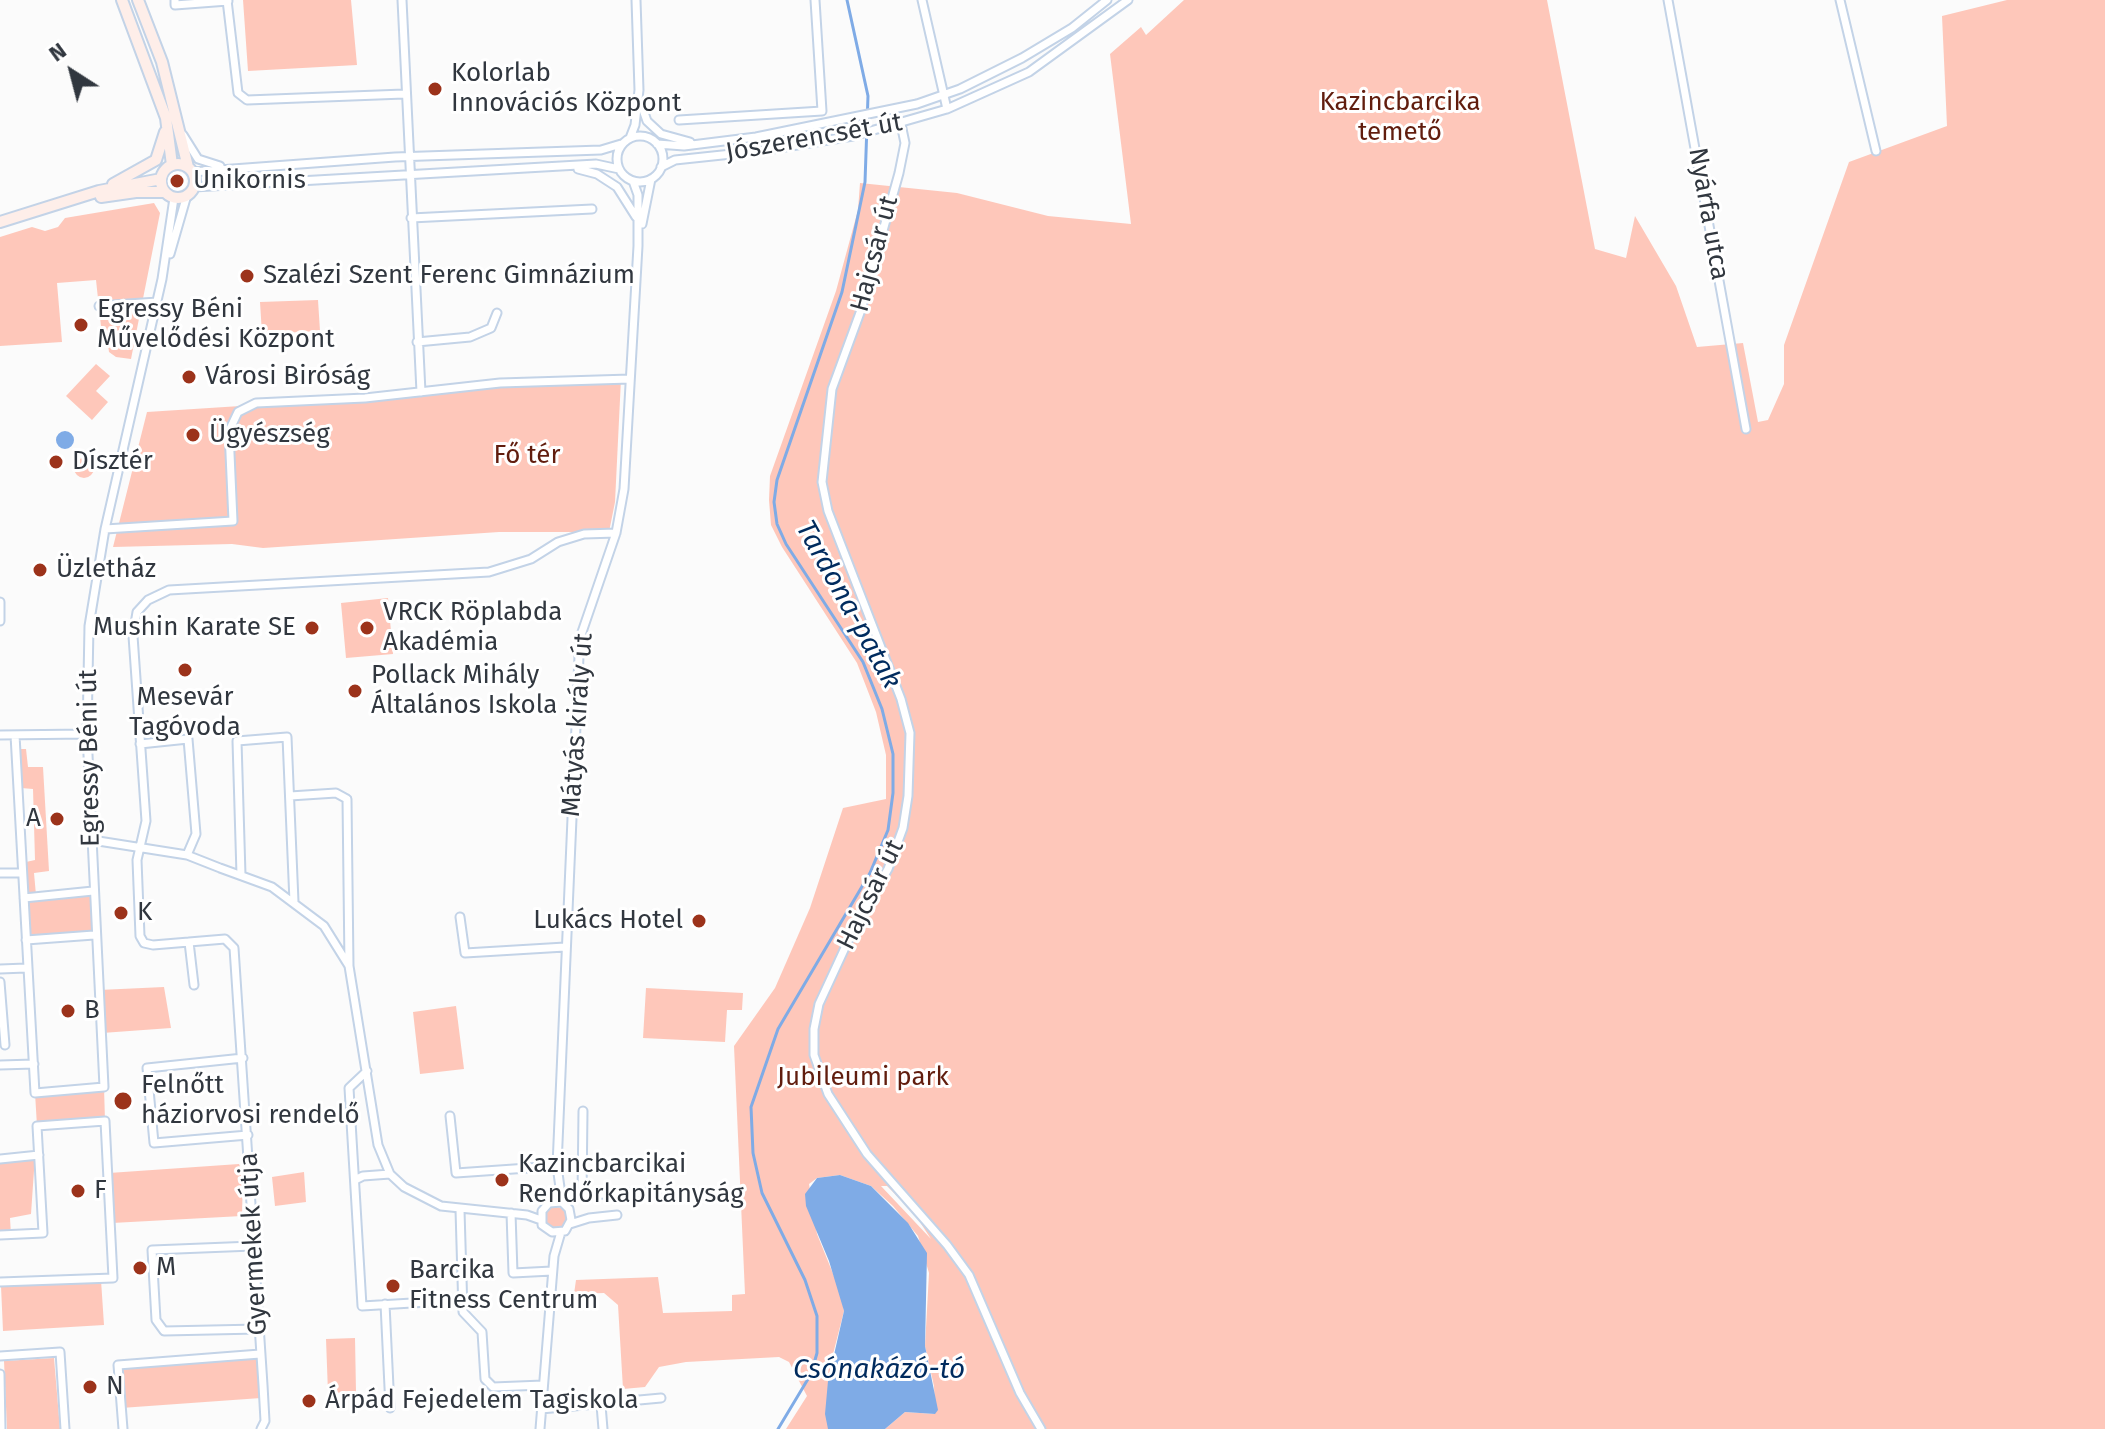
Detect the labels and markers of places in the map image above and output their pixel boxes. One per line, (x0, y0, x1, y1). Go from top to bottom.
place label: Kolorlab Innovációs Központ (451, 58, 681, 120)
marker: Kolorlab Innovációs Központ (426, 80, 444, 98)
place label: Unikornis (193, 165, 306, 197)
marker: Unikornis (168, 172, 186, 190)
place label: Szalézi Szent Ferenc Gimnázium (263, 260, 635, 292)
marker: Szalézi Szent Ferenc Gimnázium (238, 267, 256, 285)
place label: Egressy Béni Művelődési Központ (97, 294, 335, 356)
marker: Egressy Béni Művelődési Központ (72, 316, 90, 334)
place label: Városi Biróság (205, 361, 370, 393)
marker: Városi Biróság (180, 368, 198, 386)
place label: Ügyészség (209, 419, 330, 451)
marker: Ügyészség (184, 426, 202, 444)
place label: Dísztér (72, 446, 153, 478)
marker: Dísztér (47, 453, 65, 471)
place label: Üzletház (56, 554, 156, 586)
marker: Üzletház (31, 561, 49, 579)
place label: VRCK Röplabda Akadémia (383, 597, 562, 658)
place label: Mushin Karate SE (93, 612, 296, 644)
marker: Mushin Karate SE (303, 619, 321, 637)
marker: VRCK Röplabda Akadémia (358, 619, 376, 637)
place label: Pollack Mihály Általános Iskola (371, 660, 557, 722)
marker: Mesevár Tagóvoda (176, 661, 194, 679)
place label: Mesevár Tagóvoda (129, 682, 241, 744)
marker: Pollack Mihály Általános Iskola (346, 682, 364, 700)
place label: A (26, 803, 41, 835)
marker: A (48, 810, 66, 828)
place label: K (137, 897, 152, 929)
marker: K (112, 904, 130, 922)
place label: Lukács Hotel (533, 905, 683, 937)
marker: Lukács Hotel (690, 912, 708, 930)
place label: B (84, 995, 100, 1027)
marker: B (59, 1002, 77, 1020)
place label: Felnőtt háziorvosi rendelő (141, 1070, 360, 1132)
marker: Felnőtt háziorvosi rendelő (112, 1090, 134, 1112)
place label: Kazincbarcikai Rendőrkapitányság (518, 1149, 744, 1210)
marker: Kazincbarcikai Rendőrkapitányság (493, 1171, 511, 1189)
place label: F (94, 1175, 107, 1207)
marker: F (69, 1182, 87, 1200)
place label: M (156, 1252, 176, 1284)
place label: Barcika Fitness Centrum (409, 1255, 598, 1316)
marker: M (131, 1259, 149, 1277)
marker: Barcika Fitness Centrum (384, 1277, 402, 1295)
place label: N (106, 1371, 124, 1403)
marker: N (81, 1378, 99, 1396)
place label: Árpád Fejedelem Tagiskola (325, 1385, 639, 1417)
marker: Árpád Fejedelem Tagiskola (300, 1392, 318, 1410)

